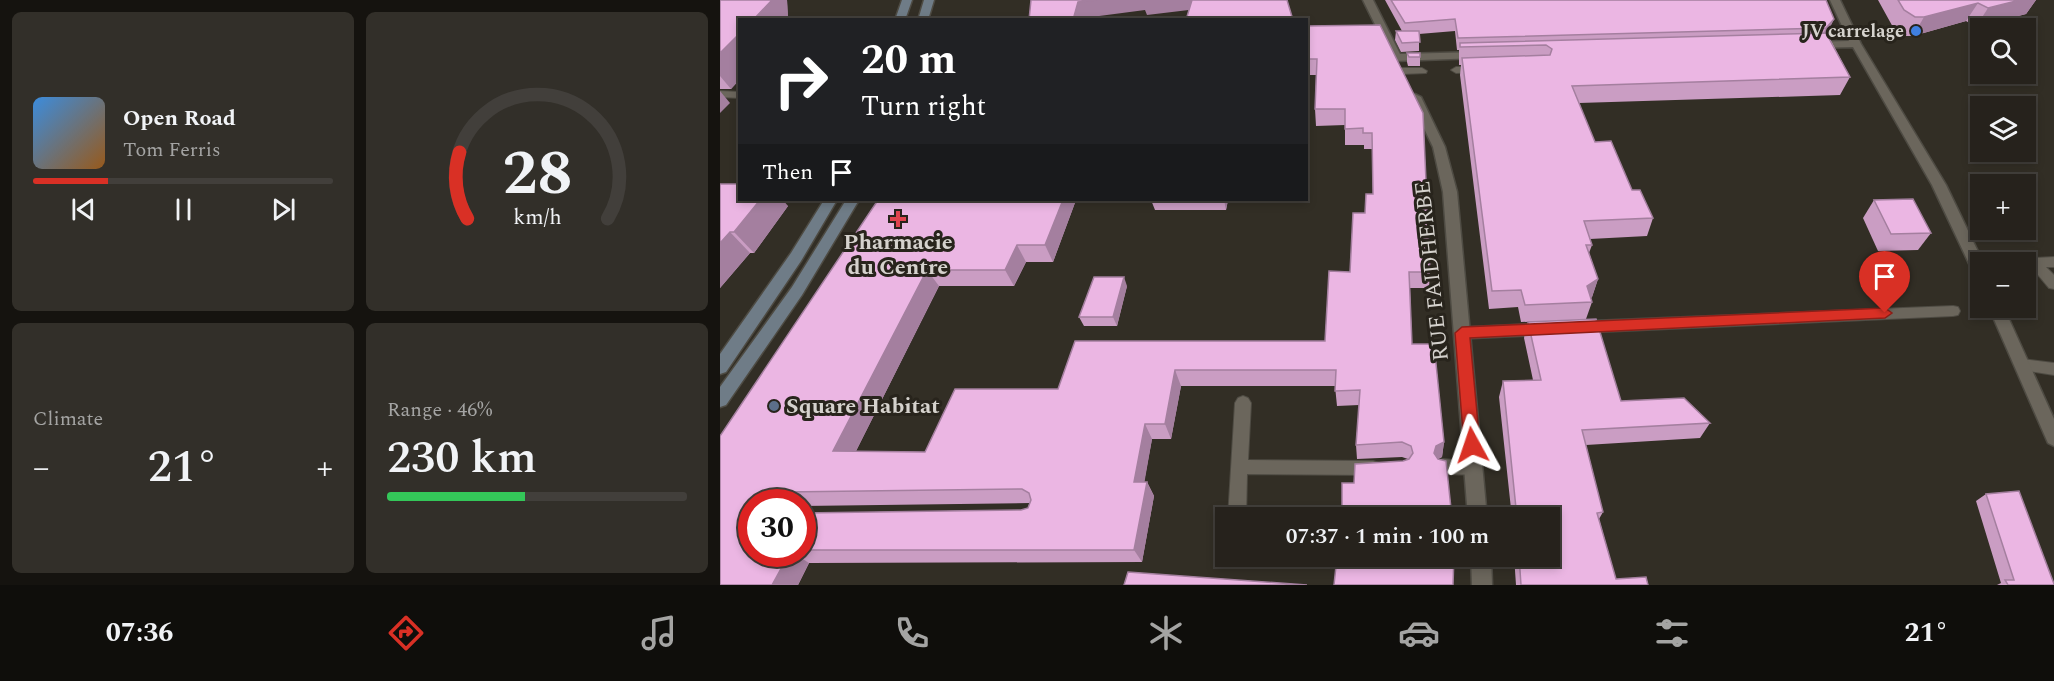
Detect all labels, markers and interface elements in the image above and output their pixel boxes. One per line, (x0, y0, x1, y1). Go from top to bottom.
place label: JV carrelage (1802, 18, 1904, 45)
map controls (1970, 18, 2036, 318)
button: search (1970, 18, 2036, 84)
marker: JV carrelage (1909, 24, 1923, 38)
text: 20 m (861, 29, 956, 92)
icon: right (762, 42, 840, 120)
text: Turn right (861, 86, 986, 128)
button: layers (1970, 96, 2036, 162)
text: Open Road (123, 102, 236, 135)
text: 28 (502, 127, 572, 222)
text: Tom Ferris (123, 135, 221, 165)
text: Then (762, 156, 813, 189)
icon: arrive (825, 156, 858, 189)
button: + (1970, 174, 2036, 240)
street label: RUE FAIDHERBE (1406, 179, 1458, 363)
icon: previous (67, 193, 100, 226)
icon: pause (167, 193, 200, 226)
icon: next (267, 193, 300, 226)
text: km/h (513, 201, 561, 234)
marker: Pharmacie du Centre (891, 212, 905, 226)
place label: Pharmacie du Centre (843, 226, 953, 284)
pin (1859, 251, 1910, 313)
button: − (1970, 252, 2036, 318)
icon: arrive (1868, 260, 1901, 293)
place label: Square Habitat (786, 390, 940, 423)
text: Range · 46% (387, 395, 492, 425)
marker: Square Habitat (767, 399, 781, 413)
text: Climate (33, 404, 103, 434)
position arrow (1440, 413, 1504, 477)
text: 230 km (387, 424, 537, 493)
text: 21° (148, 433, 218, 502)
text: − (33, 443, 50, 493)
text: + (317, 443, 333, 493)
speed limit sign: 30 (738, 489, 816, 567)
text: 07:37 · 1 min · 100 m (1286, 520, 1489, 553)
text: 07:36 (106, 612, 173, 654)
icon: directions (385, 612, 427, 654)
icon: music (638, 612, 680, 654)
icon: phone (891, 612, 933, 654)
icon: climate (1145, 612, 1187, 654)
icon: car (1398, 612, 1440, 654)
icon: filters (1651, 612, 1693, 654)
text: 21° (1905, 612, 1948, 654)

